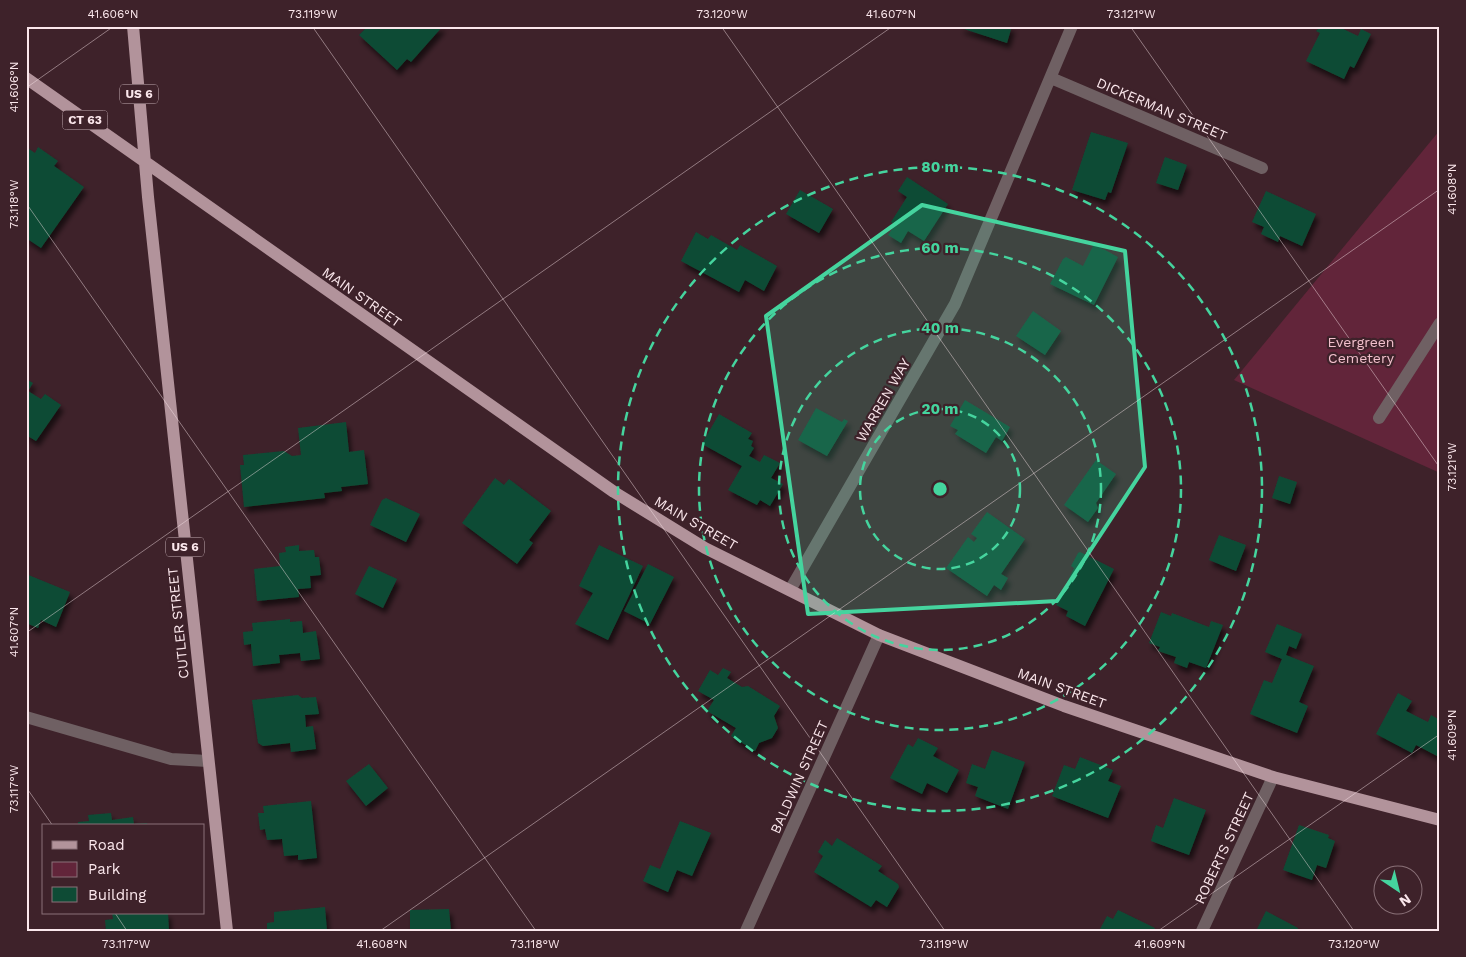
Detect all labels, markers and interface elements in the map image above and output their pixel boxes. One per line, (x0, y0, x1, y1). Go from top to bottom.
text: 41.606°N (87, 7, 139, 21)
text: 73.119°W (288, 7, 338, 21)
text: 73.120°W (696, 7, 748, 21)
text: 41.607°N (866, 7, 916, 21)
text: 73.121°W (1107, 7, 1156, 21)
text: 41.606°N (7, 61, 21, 113)
street label: DICKERMAN STREET (1094, 74, 1230, 144)
road number: US 6 (120, 85, 158, 104)
road number: CT 63 (62, 110, 108, 130)
text: 80 m (921, 158, 959, 176)
text: 41.608°N (1445, 163, 1459, 215)
text: 73.118°W (7, 179, 21, 229)
text: 60 m (921, 239, 959, 257)
street label: MAIN STREET (319, 264, 405, 331)
text: 40 m (921, 319, 959, 337)
park label: Evergreen Cemetery (1328, 334, 1395, 366)
street label: WARREN WAY (853, 355, 913, 445)
text: 20 m (921, 400, 959, 418)
text: 73.121°W (1445, 442, 1459, 491)
centre of rings (931, 480, 949, 498)
street label: MAIN STREET (652, 493, 741, 553)
road number: US 6 (166, 538, 204, 556)
street label: CUTLER STREET (164, 566, 192, 680)
text: 41.607°N (7, 607, 21, 657)
street label: MAIN STREET (1016, 665, 1109, 712)
text: 41.609°N (1445, 709, 1459, 761)
street label: BALDWIN STREET (767, 718, 831, 836)
text: 73.117°W (7, 764, 21, 813)
street label: ROBERTS STREET (1191, 789, 1257, 906)
legend (42, 824, 205, 914)
text: Road (88, 836, 125, 854)
text: Park (88, 860, 121, 878)
north arrow (1374, 864, 1424, 914)
text: Building (88, 886, 146, 904)
text: N (1397, 891, 1414, 910)
text: 73.117°W (102, 937, 151, 951)
text: 41.608°N (356, 937, 408, 951)
text: 73.118°W (510, 937, 560, 951)
text: 73.119°W (919, 937, 969, 951)
text: 41.609°N (1134, 937, 1186, 951)
text: 73.120°W (1328, 937, 1380, 951)

